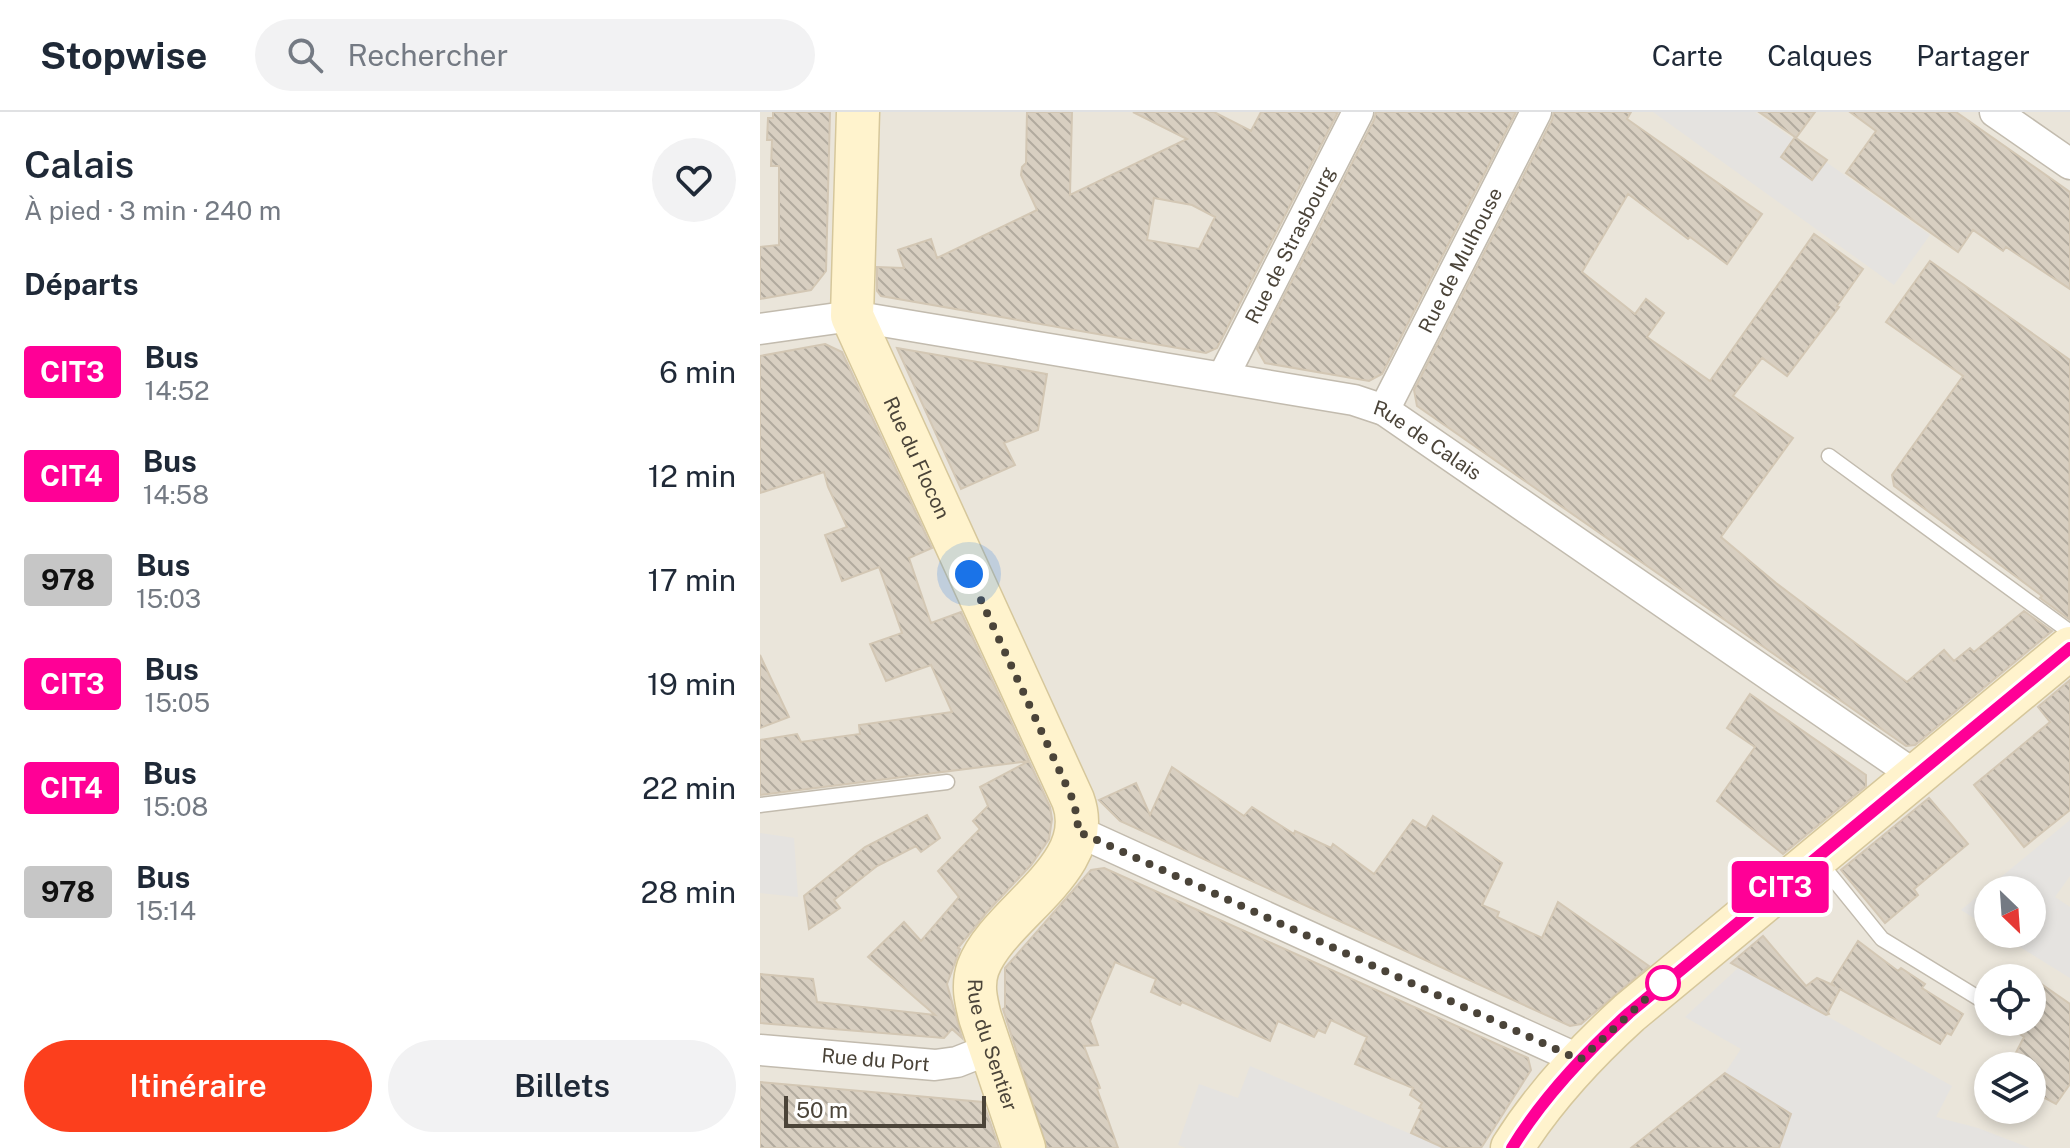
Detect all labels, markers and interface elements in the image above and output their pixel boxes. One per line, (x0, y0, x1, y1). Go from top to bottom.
search box (255, 19, 815, 91)
text: Stopwise (40, 33, 207, 78)
icon: search (283, 33, 327, 77)
text: Rechercher (347, 37, 508, 73)
text: Carte (1652, 39, 1723, 72)
text: Calques (1767, 39, 1872, 72)
text: Partager (1916, 39, 2030, 72)
button: heart (652, 138, 736, 222)
text: Calais (24, 142, 134, 187)
street label: Rue de Strasbourg (1240, 163, 1340, 328)
street label: Rue de Mulhouse (1413, 184, 1507, 337)
text: À pied · 3 min · 240 m (24, 195, 281, 226)
text: Départs (24, 266, 138, 302)
text: Bus (145, 339, 199, 375)
text: 6 min (659, 354, 736, 390)
text: CIT3 (40, 355, 105, 388)
text: 14:52 (145, 375, 210, 406)
street label: Rue du Flocon (878, 393, 955, 523)
street label: Rue de Calais (1370, 395, 1486, 485)
text: Bus (143, 443, 197, 479)
text: 12 min (648, 458, 736, 494)
text: CIT4 (40, 459, 103, 492)
text: 14:58 (143, 479, 209, 510)
text: Bus (136, 547, 190, 583)
your location (949, 554, 989, 594)
text: 17 min (648, 562, 736, 598)
text: 978 (41, 563, 95, 596)
text: 15:03 (136, 583, 201, 614)
text: Bus (145, 651, 199, 687)
text: 19 min (647, 666, 736, 702)
text: CIT3 (40, 667, 105, 700)
text: 15:05 (145, 687, 210, 718)
text: Bus (143, 755, 197, 791)
text: 22 min (642, 770, 736, 806)
text: CIT4 (40, 771, 103, 804)
text: 15:08 (143, 791, 208, 822)
text: Bus (136, 859, 190, 895)
line badge: CIT3 (1724, 861, 1836, 913)
text: CIT3 (1748, 870, 1812, 903)
text: 28 min (641, 874, 736, 910)
text: 978 (41, 875, 95, 908)
north arrow (1974, 876, 2046, 948)
map controls (1974, 876, 2046, 1124)
text: 15:14 (136, 895, 196, 926)
button: locate (1974, 964, 2046, 1036)
unlabelled marker (1646, 966, 1680, 1000)
street label: Rue du Sentier (963, 979, 1023, 1114)
button: Itinéraire (24, 1040, 372, 1132)
button: Billets (388, 1040, 736, 1132)
street label: Rue du Port (821, 1043, 931, 1076)
button: layers (1974, 1052, 2046, 1124)
scale bar (784, 1092, 986, 1128)
text: 50 m (796, 1097, 848, 1123)

